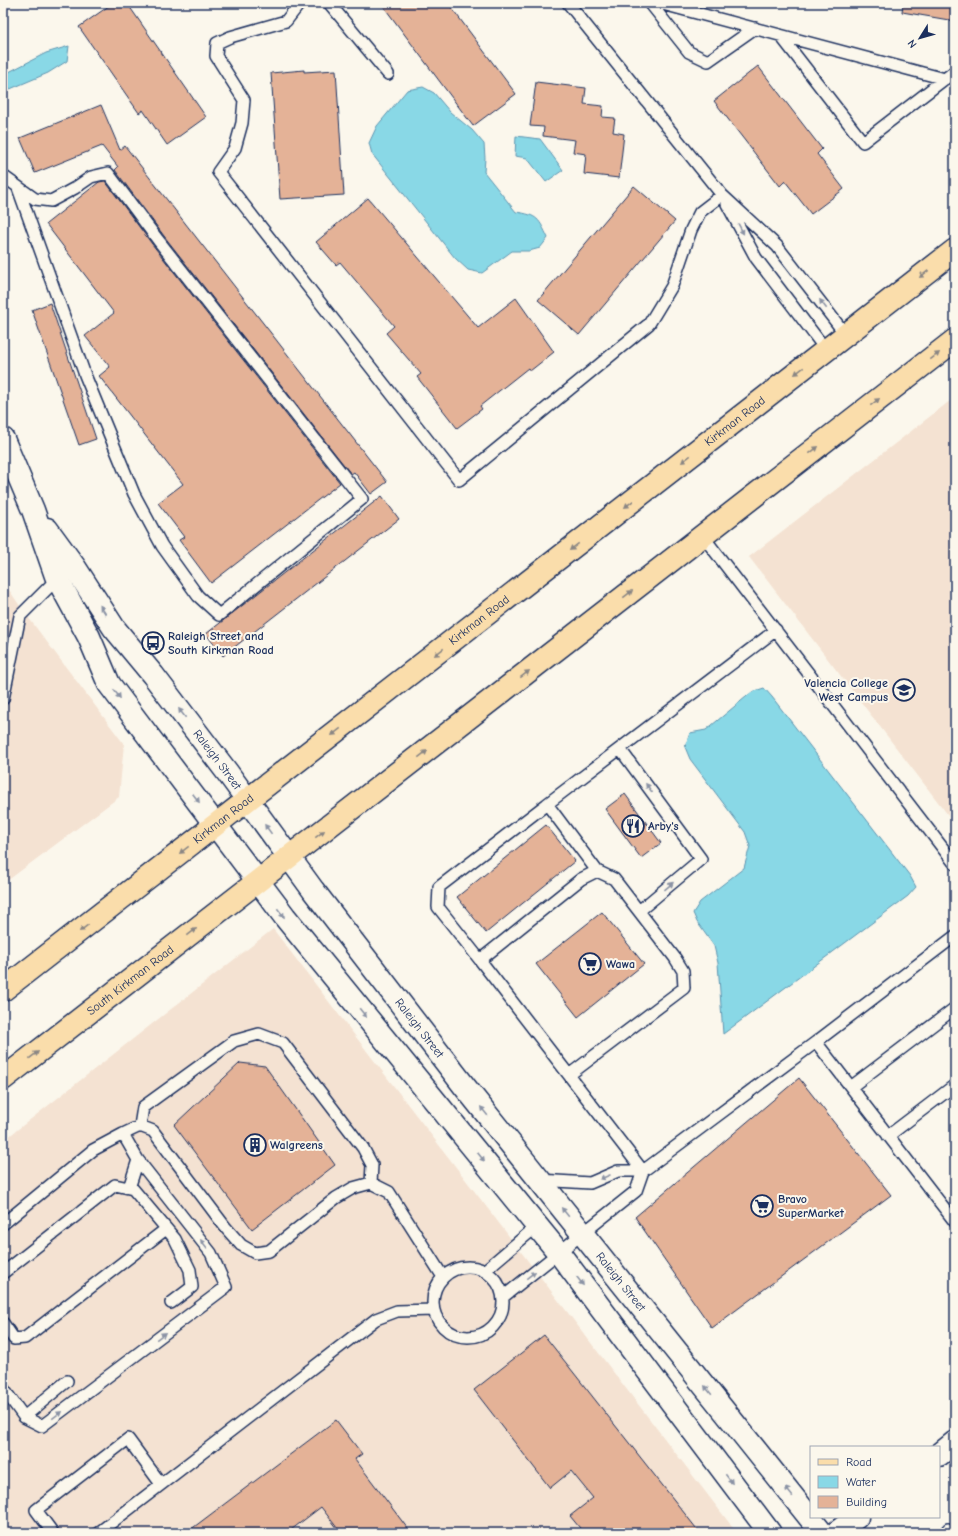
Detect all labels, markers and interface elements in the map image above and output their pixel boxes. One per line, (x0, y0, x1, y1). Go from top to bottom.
north arrow (900, 18, 940, 58)
text: N (905, 37, 920, 50)
one-way arrow (737, 223, 744, 235)
one-way arrow (919, 270, 930, 278)
one-way arrow (818, 298, 827, 309)
one-way arrow (929, 351, 940, 360)
one-way arrow (794, 367, 805, 375)
street label: Kirkman Road (702, 393, 768, 449)
one-way arrow (870, 398, 880, 406)
one-way arrow (808, 445, 819, 454)
one-way arrow (680, 455, 691, 464)
one-way arrow (623, 499, 634, 508)
one-way arrow (568, 542, 579, 551)
one-way arrow (623, 590, 633, 598)
street label: Kirkman Road (446, 592, 512, 648)
one-way arrow (99, 605, 107, 615)
place label: Raleigh Street and South Kirkman Road (168, 629, 274, 657)
bus stop icon: Raleigh Street and South Kirkman Road (140, 630, 166, 656)
one-way arrow (433, 647, 444, 656)
one-way arrow (520, 670, 531, 678)
place label: Valencia College West Campus (804, 676, 888, 704)
school or university icon: Valencia College West Campus (891, 677, 917, 703)
one-way arrow (113, 689, 122, 700)
one-way arrow (178, 708, 186, 719)
street label: Raleigh Street (190, 727, 245, 793)
one-way arrow (331, 727, 342, 736)
one-way arrow (417, 749, 428, 758)
one-way arrow (645, 783, 653, 793)
street label: Kirkman Road (190, 791, 256, 847)
one-way arrow (191, 793, 200, 804)
restaurant icon: Arby's (620, 813, 646, 839)
place label: Arby's (648, 819, 679, 833)
one-way arrow (265, 824, 273, 834)
one-way arrow (315, 829, 326, 838)
one-way arrow (178, 846, 189, 854)
one-way arrow (664, 881, 674, 890)
one-way arrow (277, 907, 285, 918)
one-way arrow (78, 923, 89, 932)
one-way arrow (186, 928, 197, 936)
street label: South Kirkman Road (84, 942, 176, 1018)
supermarket icon: Wawa (577, 951, 603, 977)
place label: Wawa (606, 957, 635, 971)
street label: Raleigh Street (392, 995, 447, 1061)
one-way arrow (359, 1008, 368, 1019)
one-way arrow (28, 1050, 39, 1059)
one-way arrow (480, 1105, 489, 1116)
building icon: Walgreens (242, 1132, 268, 1158)
place label: Walgreens (270, 1138, 323, 1152)
one-way arrow (476, 1152, 485, 1163)
one-way arrow (599, 1174, 610, 1180)
place label: Bravo SuperMarket (778, 1192, 845, 1220)
supermarket icon: Bravo SuperMarket (749, 1193, 775, 1219)
one-way arrow (561, 1207, 570, 1218)
one-way arrow (200, 1239, 208, 1250)
street label: Raleigh Street (593, 1249, 649, 1315)
one-way arrow (525, 1271, 536, 1279)
one-way arrow (575, 1275, 584, 1286)
one-way arrow (155, 1332, 166, 1341)
one-way arrow (704, 1385, 712, 1396)
one-way arrow (51, 1410, 62, 1419)
legend (810, 1446, 940, 1518)
text: Road (846, 1455, 872, 1469)
one-way arrow (725, 1474, 734, 1485)
text: Water (846, 1475, 876, 1489)
one-way arrow (785, 1486, 794, 1497)
text: Building (846, 1495, 887, 1509)

